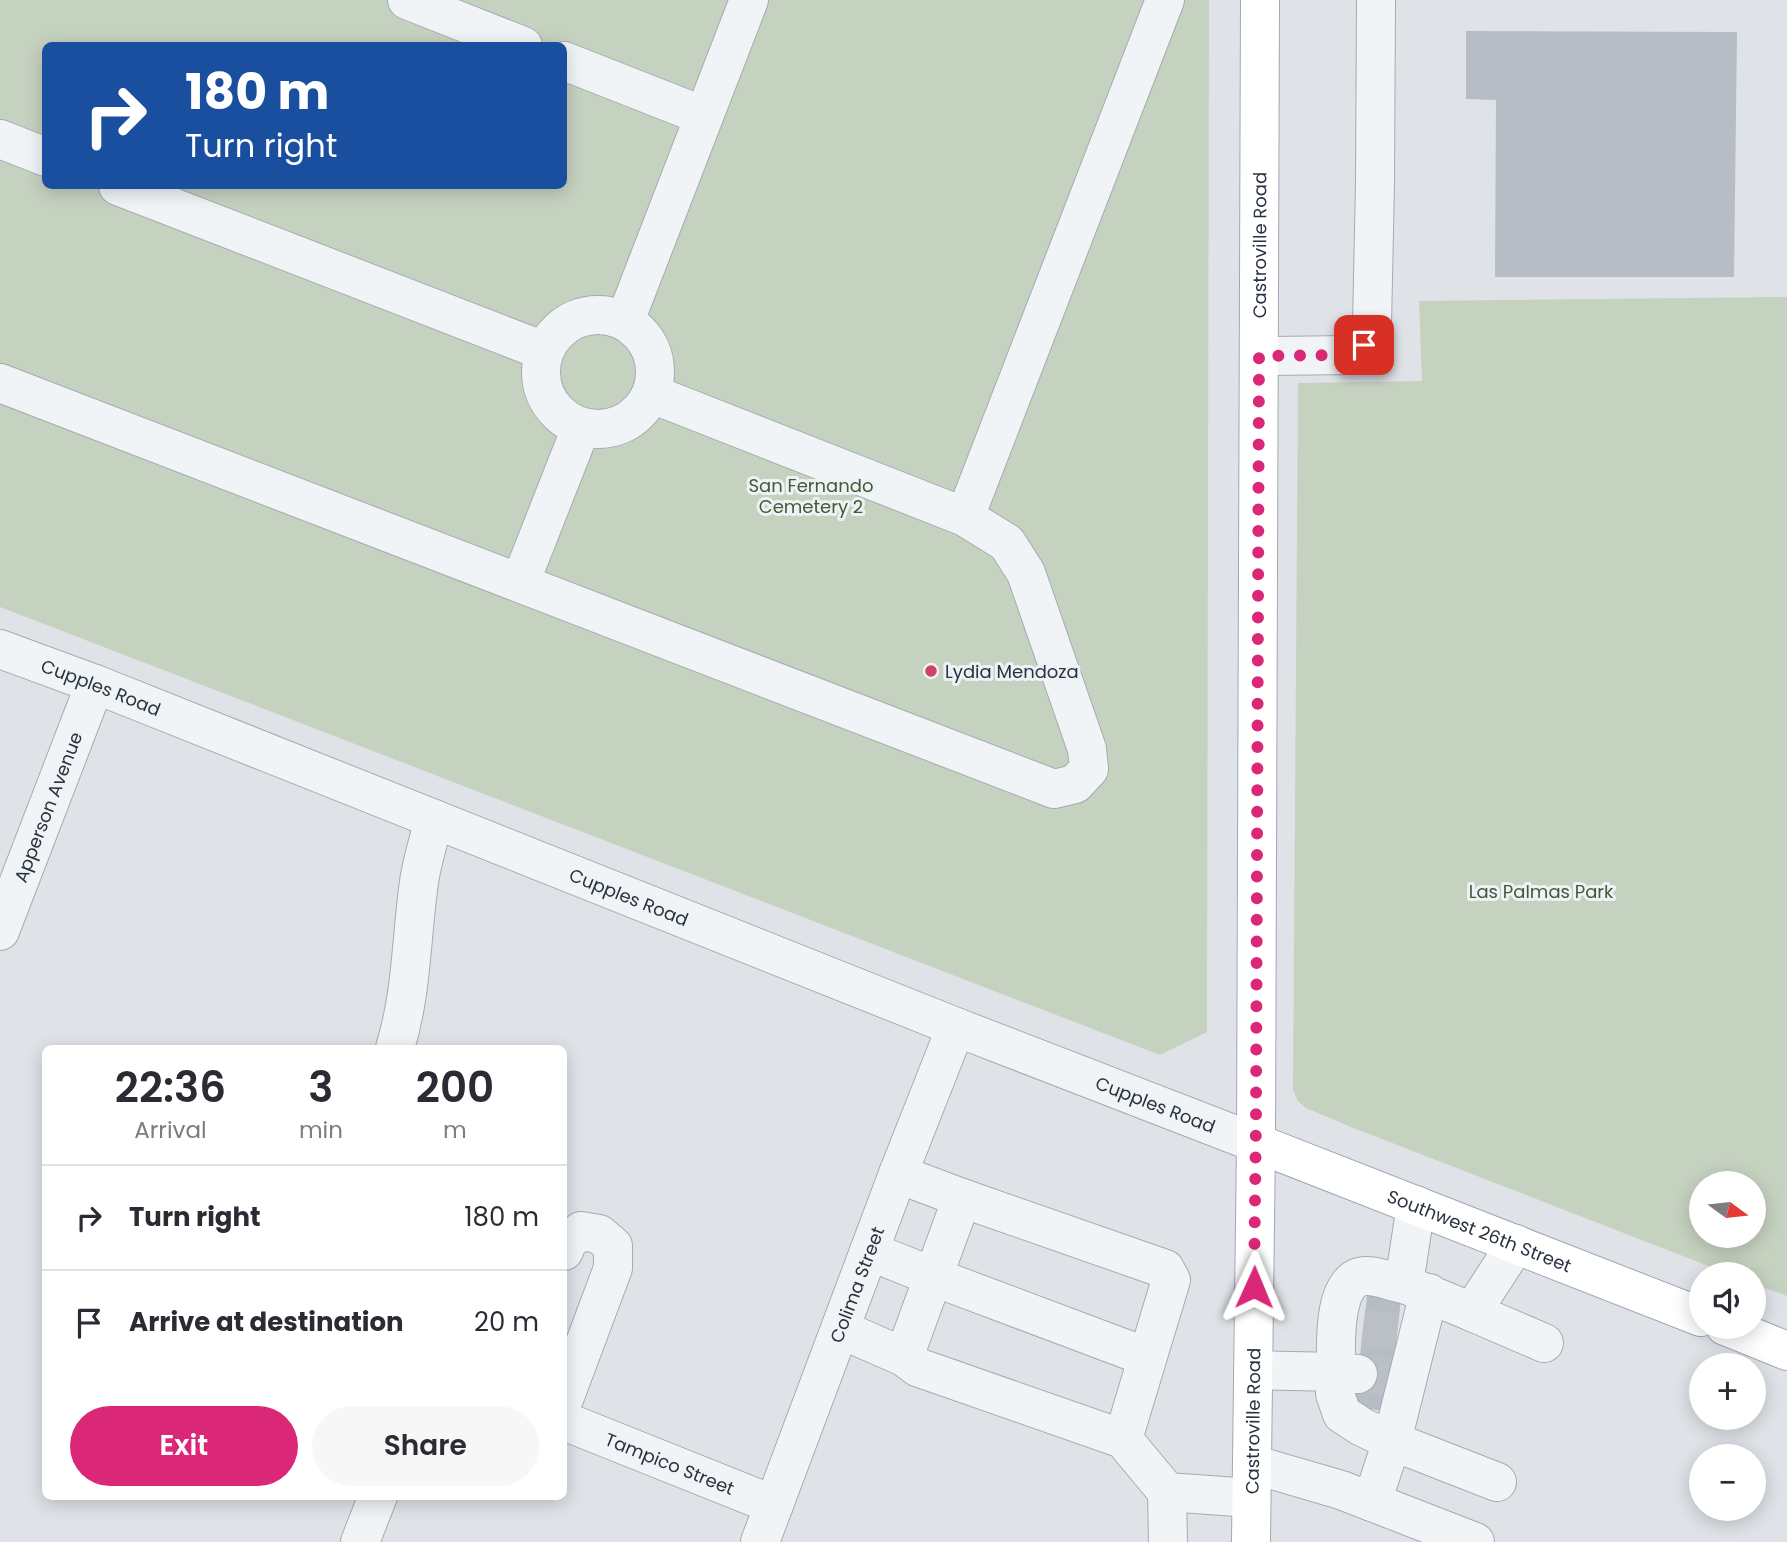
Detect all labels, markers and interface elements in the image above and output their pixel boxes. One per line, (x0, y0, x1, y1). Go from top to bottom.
text: 180 m (185, 58, 329, 126)
icon: right (70, 70, 161, 161)
text: Turn right (185, 123, 337, 168)
street label: Castroville Road (1246, 172, 1272, 318)
pin (1334, 315, 1394, 375)
icon: arrive (1345, 326, 1383, 364)
park label: San Fernando Cemetery 2 (749, 473, 873, 519)
street label: Cupples Road (38, 653, 165, 722)
place label: Lydia Mendoza (945, 659, 1079, 684)
marker: Lydia Mendoza (923, 663, 939, 679)
street label: Apperson Avenue (7, 728, 88, 886)
street label: Cupples Road (566, 862, 692, 932)
park label: Las Palmas Park (1469, 879, 1614, 904)
text: 22:36 (115, 1058, 226, 1117)
text: 3 (308, 1058, 334, 1117)
text: 200 (416, 1058, 494, 1117)
street label: Cupples Road (1092, 1070, 1219, 1139)
text: Arrival (134, 1114, 207, 1146)
text: min (299, 1114, 343, 1146)
text: m (443, 1114, 467, 1146)
north arrow (1689, 1171, 1766, 1248)
map controls (1689, 1171, 1766, 1521)
street label: Southwest 26th Street (1384, 1183, 1575, 1278)
icon: right (70, 1199, 108, 1237)
text: Turn right (129, 1199, 261, 1235)
text: 180 m (464, 1199, 539, 1235)
street label: Colima Street (823, 1223, 890, 1346)
position arrow (1217, 1250, 1291, 1324)
button: sound (1689, 1262, 1766, 1339)
icon: arrive (70, 1304, 108, 1342)
text: Arrive at destination (129, 1304, 404, 1340)
text: 20 m (474, 1304, 539, 1340)
street label: Castroville Road (1239, 1348, 1266, 1494)
button: + (1689, 1353, 1766, 1430)
button: Exit (70, 1406, 298, 1486)
button: Share (312, 1406, 539, 1486)
street label: Tampico Street (602, 1426, 738, 1500)
button: − (1689, 1444, 1766, 1521)

